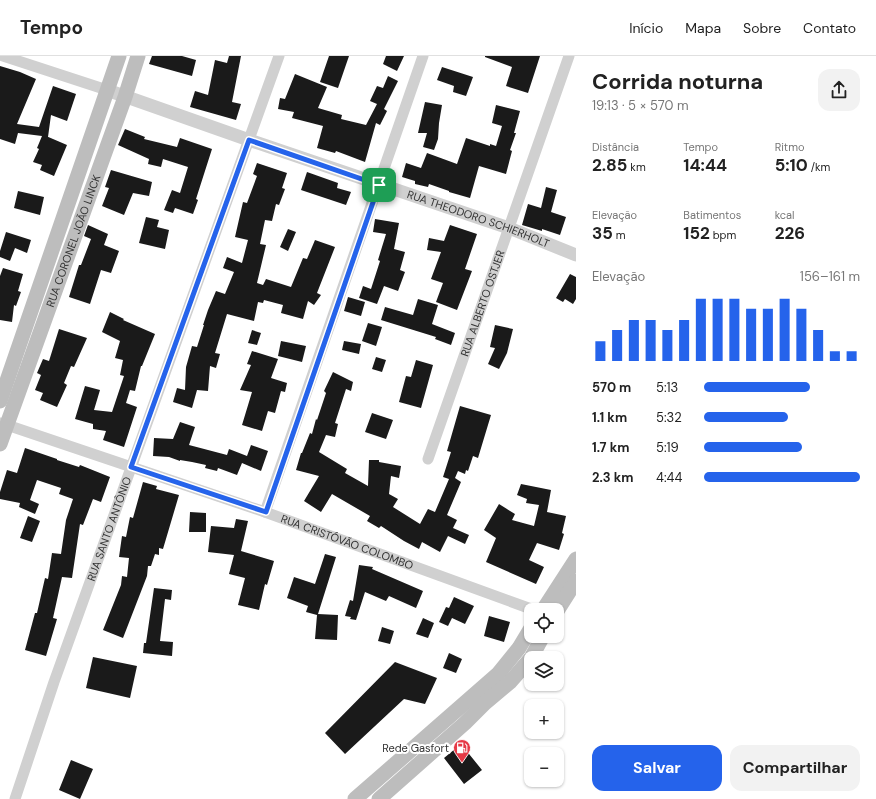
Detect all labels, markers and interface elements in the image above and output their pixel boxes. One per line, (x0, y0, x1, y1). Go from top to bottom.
text: Tempo (20, 15, 83, 40)
text: Início (629, 19, 663, 37)
text: Mapa (685, 19, 721, 37)
text: Sobre (743, 19, 781, 37)
text: Contato (803, 19, 856, 37)
text: Corrida noturna (592, 67, 763, 96)
button: share (818, 69, 860, 111)
text: 19:13 · 5 × 570 m (592, 97, 688, 114)
text: Distância (592, 140, 639, 154)
text: Tempo (683, 140, 718, 154)
text: Ritmo (775, 140, 804, 154)
text: 2.85 (592, 154, 627, 176)
text: 14:44 (683, 154, 727, 176)
text: 5:10 (775, 154, 808, 176)
text: km (627, 160, 646, 174)
text: /km (808, 160, 830, 174)
pin (362, 168, 396, 202)
street label: RUA CORONEL JOÃO LINCK (43, 172, 104, 309)
icon: arrive (368, 174, 390, 196)
street label: RUA THEODORO SCHIERHOLT (405, 187, 551, 251)
text: Elevação (592, 208, 637, 222)
text: Batimentos (683, 208, 741, 222)
text: kcal (775, 208, 795, 222)
text: 35 (592, 222, 613, 244)
text: 152 (683, 222, 710, 244)
text: 226 (775, 222, 805, 244)
text: m (613, 228, 626, 242)
text: bpm (710, 228, 736, 242)
street label: RUA ALBERTO OSTJER (457, 248, 508, 358)
text: Elevação (592, 268, 645, 285)
text: 156–161 m (800, 268, 860, 285)
text: 570 m (592, 379, 631, 396)
text: 5:13 (656, 379, 678, 396)
text: 1.1 km (592, 409, 627, 426)
text: 5:32 (656, 409, 682, 426)
text: 1.7 km (592, 439, 629, 456)
text: 5:19 (656, 439, 679, 456)
text: 2.3 km (592, 469, 633, 486)
text: 4:44 (656, 469, 682, 486)
street label: RUA SANTO ANTÔNIO (84, 475, 134, 583)
street label: RUA CRISTÓVÃO COLOMBO (279, 511, 415, 572)
map controls (524, 603, 564, 787)
button: locate (524, 603, 564, 643)
button: layers (524, 651, 564, 691)
button: + (524, 699, 564, 739)
fuel station icon: Rede Gasfort (452, 738, 472, 763)
place label: Rede Gasfort (382, 741, 449, 755)
button: Salvar (592, 745, 722, 791)
button: Compartilhar (730, 745, 860, 791)
button: − (524, 747, 564, 787)

